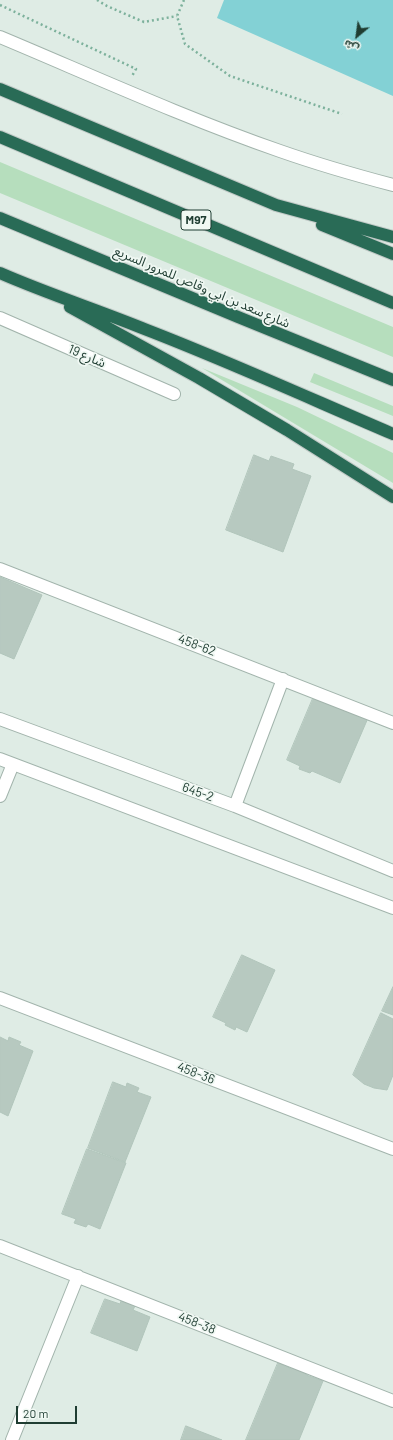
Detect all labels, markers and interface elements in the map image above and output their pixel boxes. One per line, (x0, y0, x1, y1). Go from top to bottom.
north arrow (337, 16, 377, 56)
text: ش (341, 38, 361, 56)
road number: M97 (181, 210, 211, 230)
street label: شارع سعد بن ابي وقاص للمرور السريع (112, 243, 292, 331)
street label: شارع 19 (66, 341, 108, 371)
street label: 458-62 (176, 631, 218, 659)
street label: 645-2 (180, 779, 216, 805)
street label: 458-36 (175, 1059, 217, 1087)
street label: 458-38 (176, 1308, 218, 1338)
scale bar (18, 1398, 79, 1424)
text: 20 m (23, 1406, 49, 1420)

